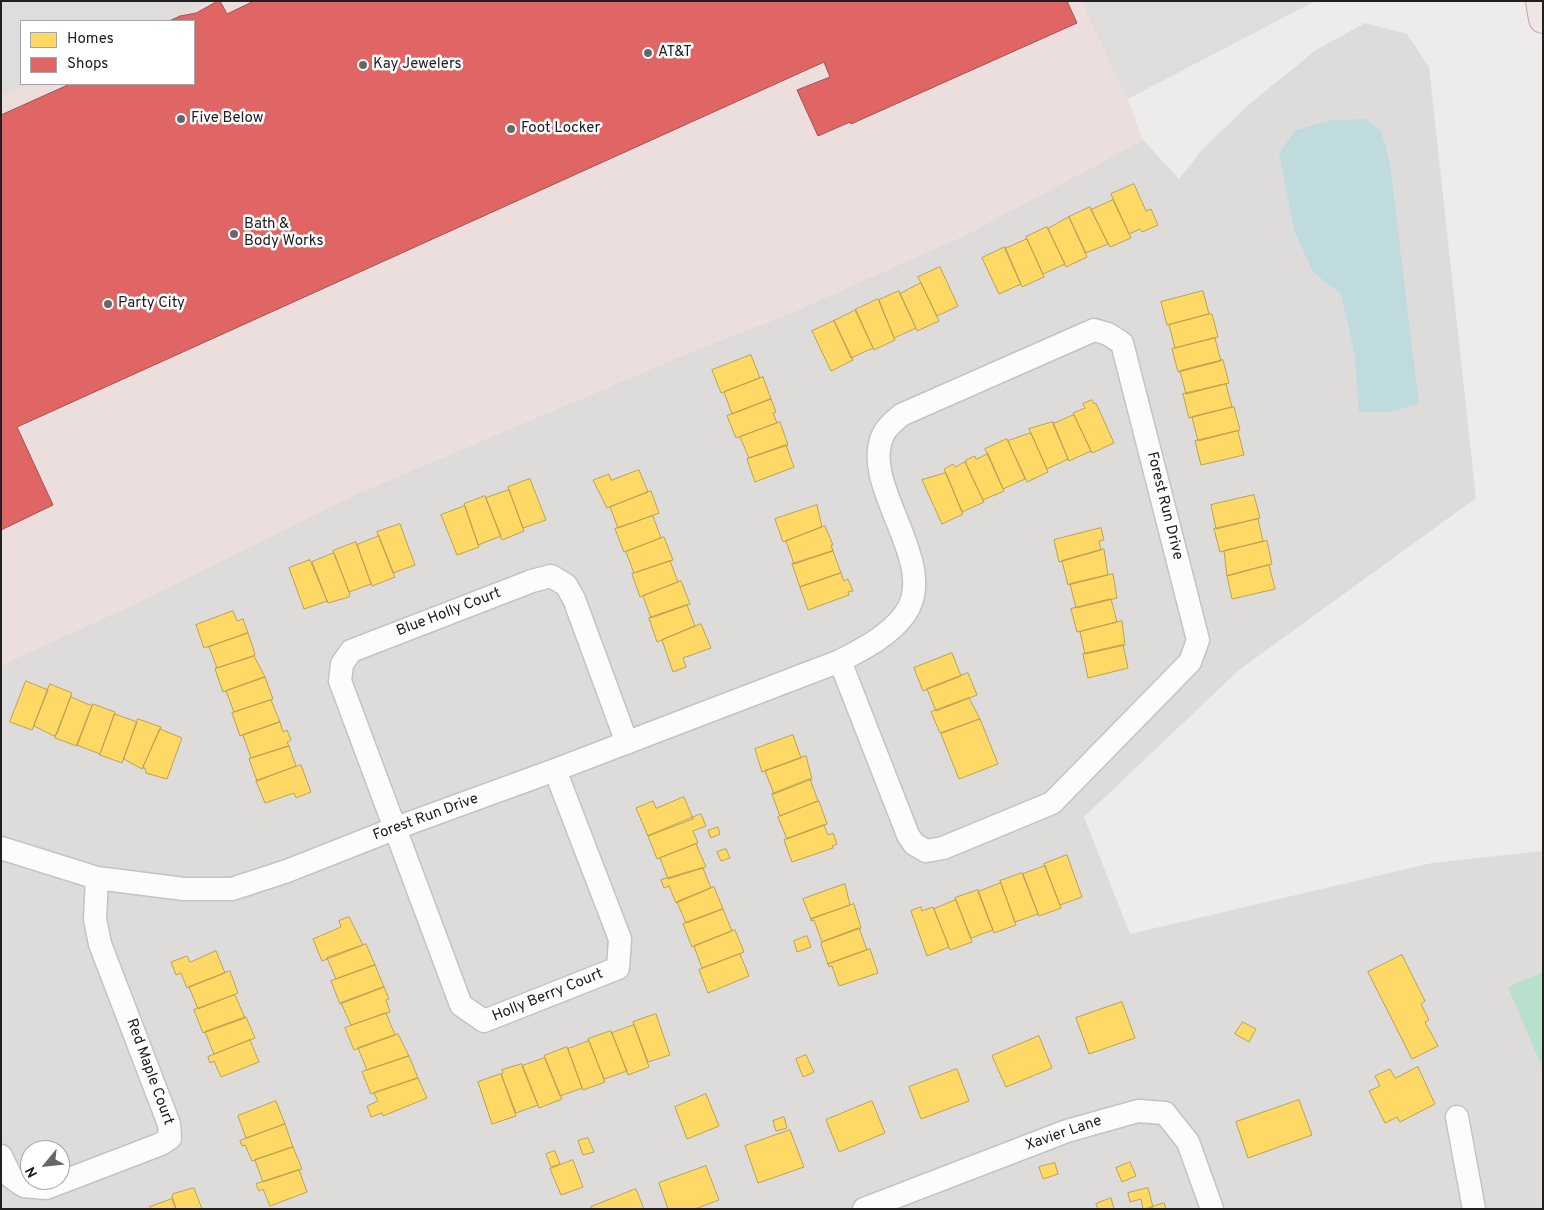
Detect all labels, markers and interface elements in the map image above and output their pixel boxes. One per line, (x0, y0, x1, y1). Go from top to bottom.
legend (20, 20, 195, 85)
text: Homes (67, 30, 114, 49)
place label: AT&T (658, 44, 692, 62)
marker: AT&T (642, 47, 654, 59)
text: Shops (67, 55, 108, 74)
place label: Kay Jewelers (373, 56, 462, 74)
marker: Kay Jewelers (357, 59, 369, 71)
place label: Five Below (191, 110, 263, 128)
marker: Five Below (175, 113, 187, 125)
place label: Foot Locker (521, 120, 600, 138)
marker: Foot Locker (505, 123, 517, 135)
place label: Bath & Body Works (244, 216, 324, 251)
marker: Bath & Body Works (228, 228, 240, 240)
place label: Party City (118, 295, 185, 313)
marker: Party City (102, 298, 114, 310)
street label: Forest Run Drive (1142, 450, 1186, 562)
street label: Blue Holly Court (394, 585, 504, 641)
street label: Forest Run Drive (371, 791, 481, 845)
street label: Holly Berry Court (490, 966, 606, 1026)
street label: Red Maple Court (121, 1016, 177, 1128)
street label: Xavier Lane (1024, 1113, 1104, 1155)
north arrow (20, 1140, 70, 1190)
text: N (22, 1163, 42, 1180)

